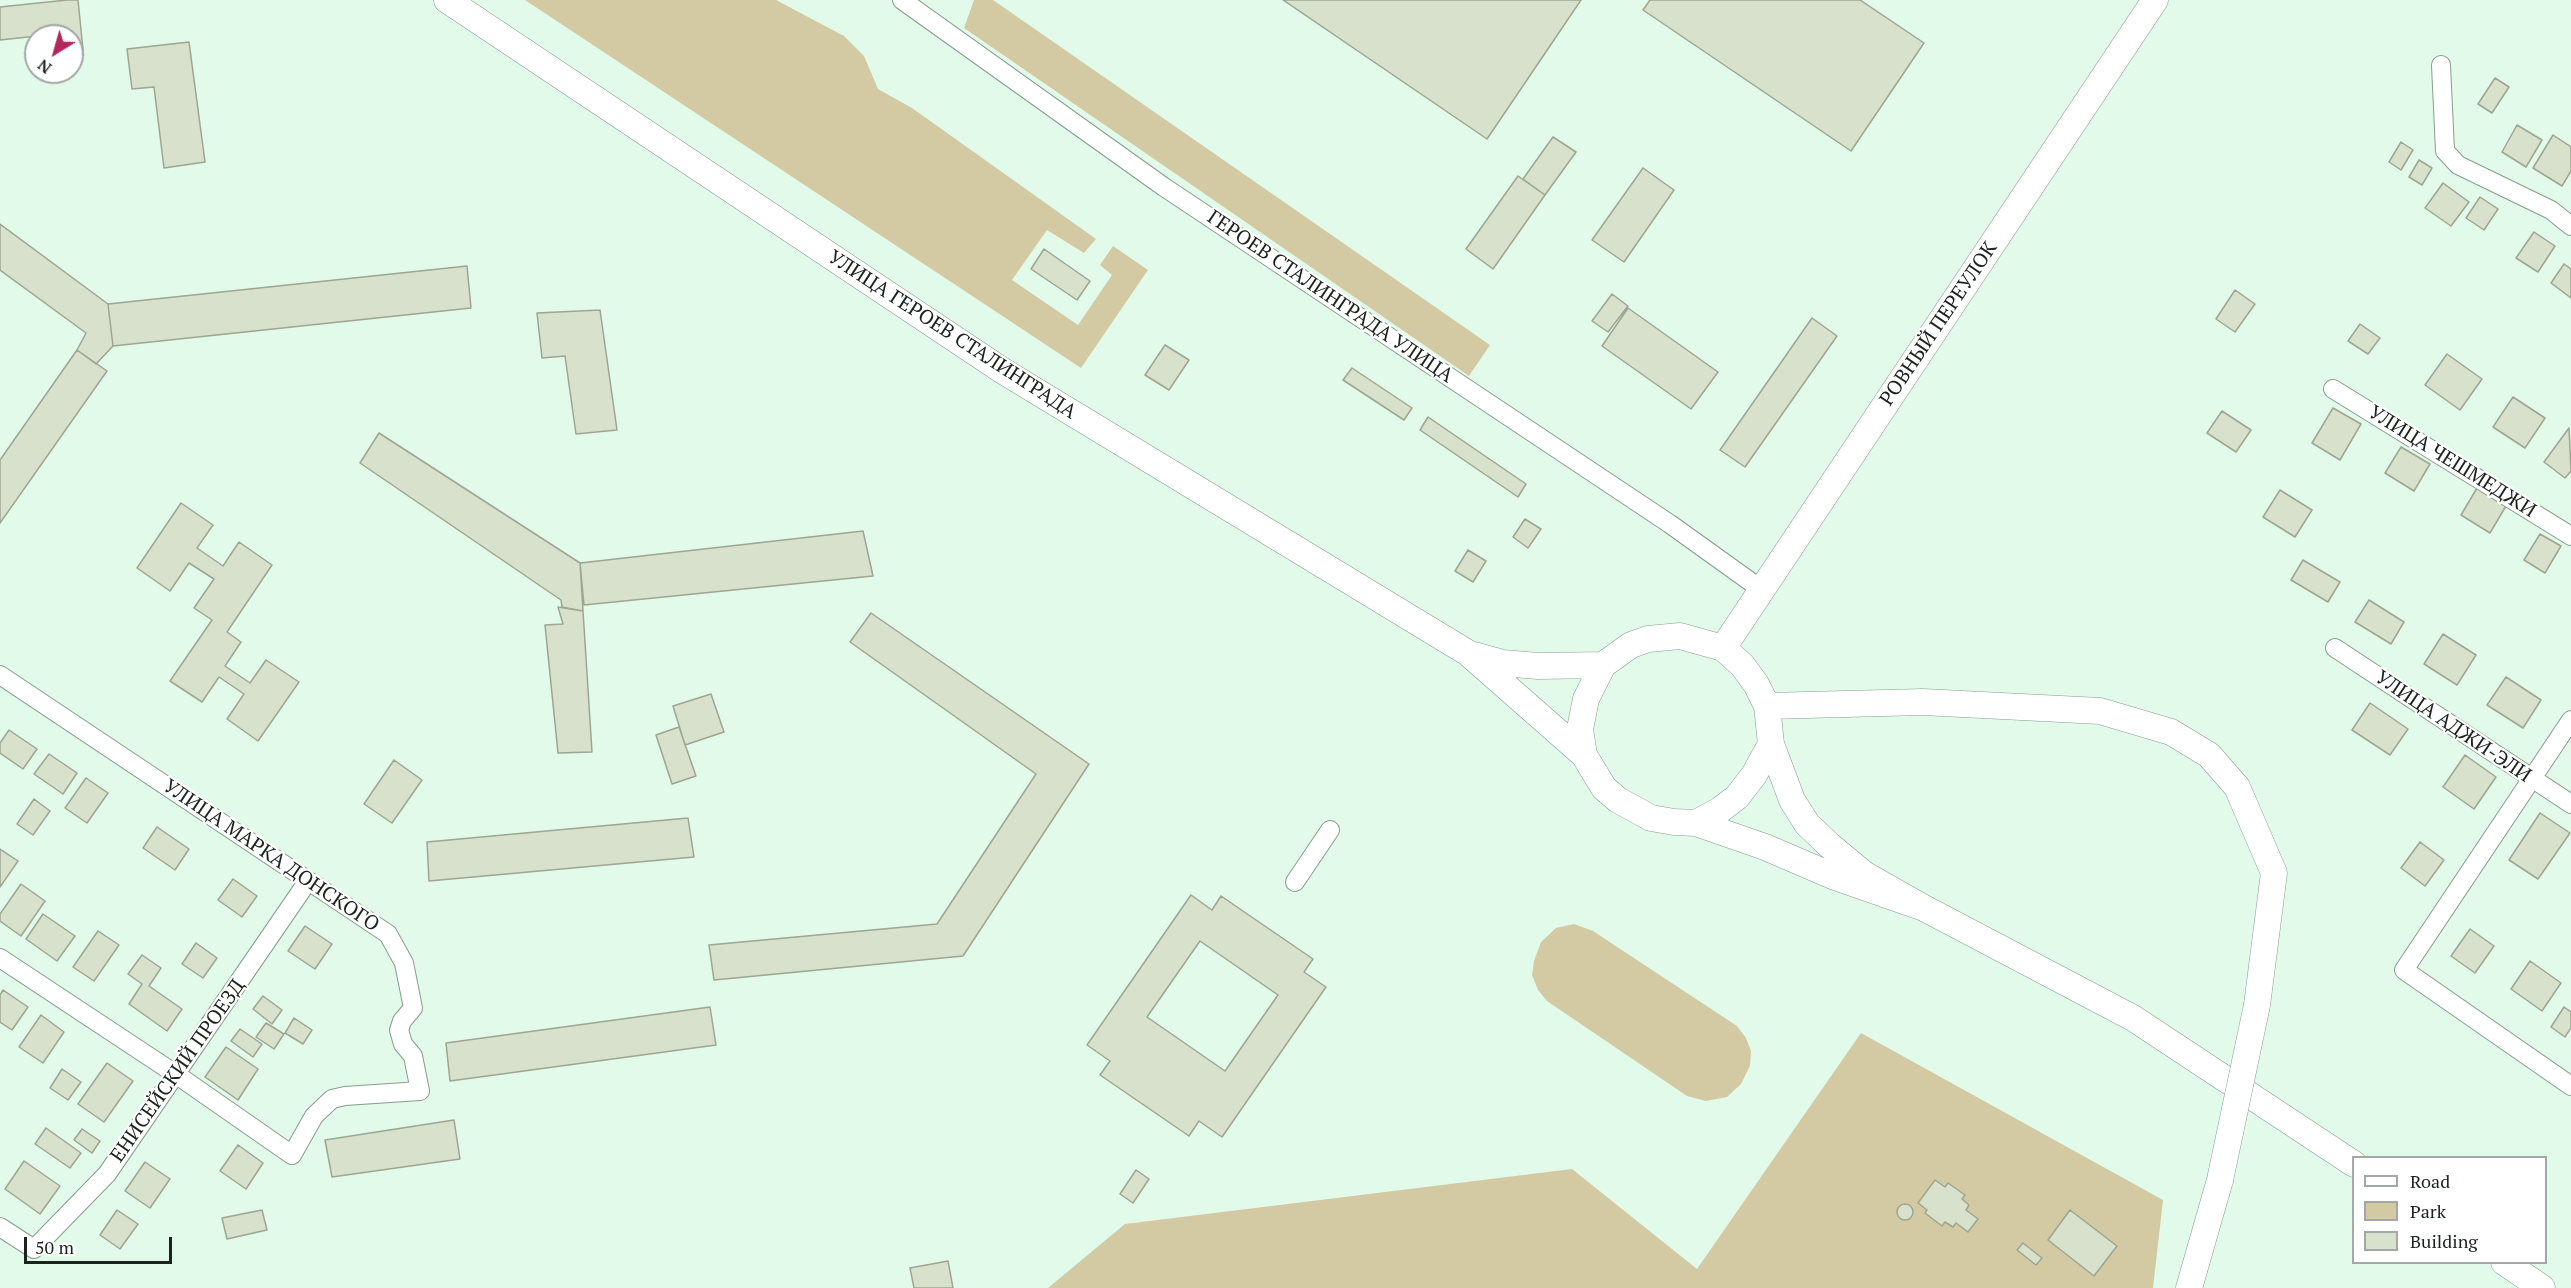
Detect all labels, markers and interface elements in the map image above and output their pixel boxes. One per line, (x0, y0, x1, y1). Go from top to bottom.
north arrow (24, 24, 84, 84)
text: N (33, 54, 56, 79)
street label: ГЕРОЕВ СТАЛИНГРАДА УЛИЦА (1203, 206, 1457, 388)
street label: РОВНЫЙ ПЕРЕУЛОК (1875, 237, 2003, 411)
street label: УЛИЦА ГЕРОЕВ СТАЛИНГРАДА (823, 246, 1081, 424)
street label: УЛИЦА ЧЕШМЕДЖИ (2364, 401, 2540, 523)
street label: УЛИЦА АДЖИ-ЭЛИ (2371, 666, 2535, 788)
street label: УЛИЦА МАРКА ДОНСКОГО (158, 775, 384, 937)
street label: ЕНИСЕЙСКИЙ ПРОЕЗД (106, 975, 250, 1167)
legend (2352, 1156, 2547, 1264)
text: Road (2410, 1169, 2450, 1193)
text: Park (2410, 1199, 2446, 1223)
scale bar (27, 1225, 176, 1263)
text: Building (2410, 1229, 2478, 1253)
text: 50 m (35, 1235, 74, 1259)

